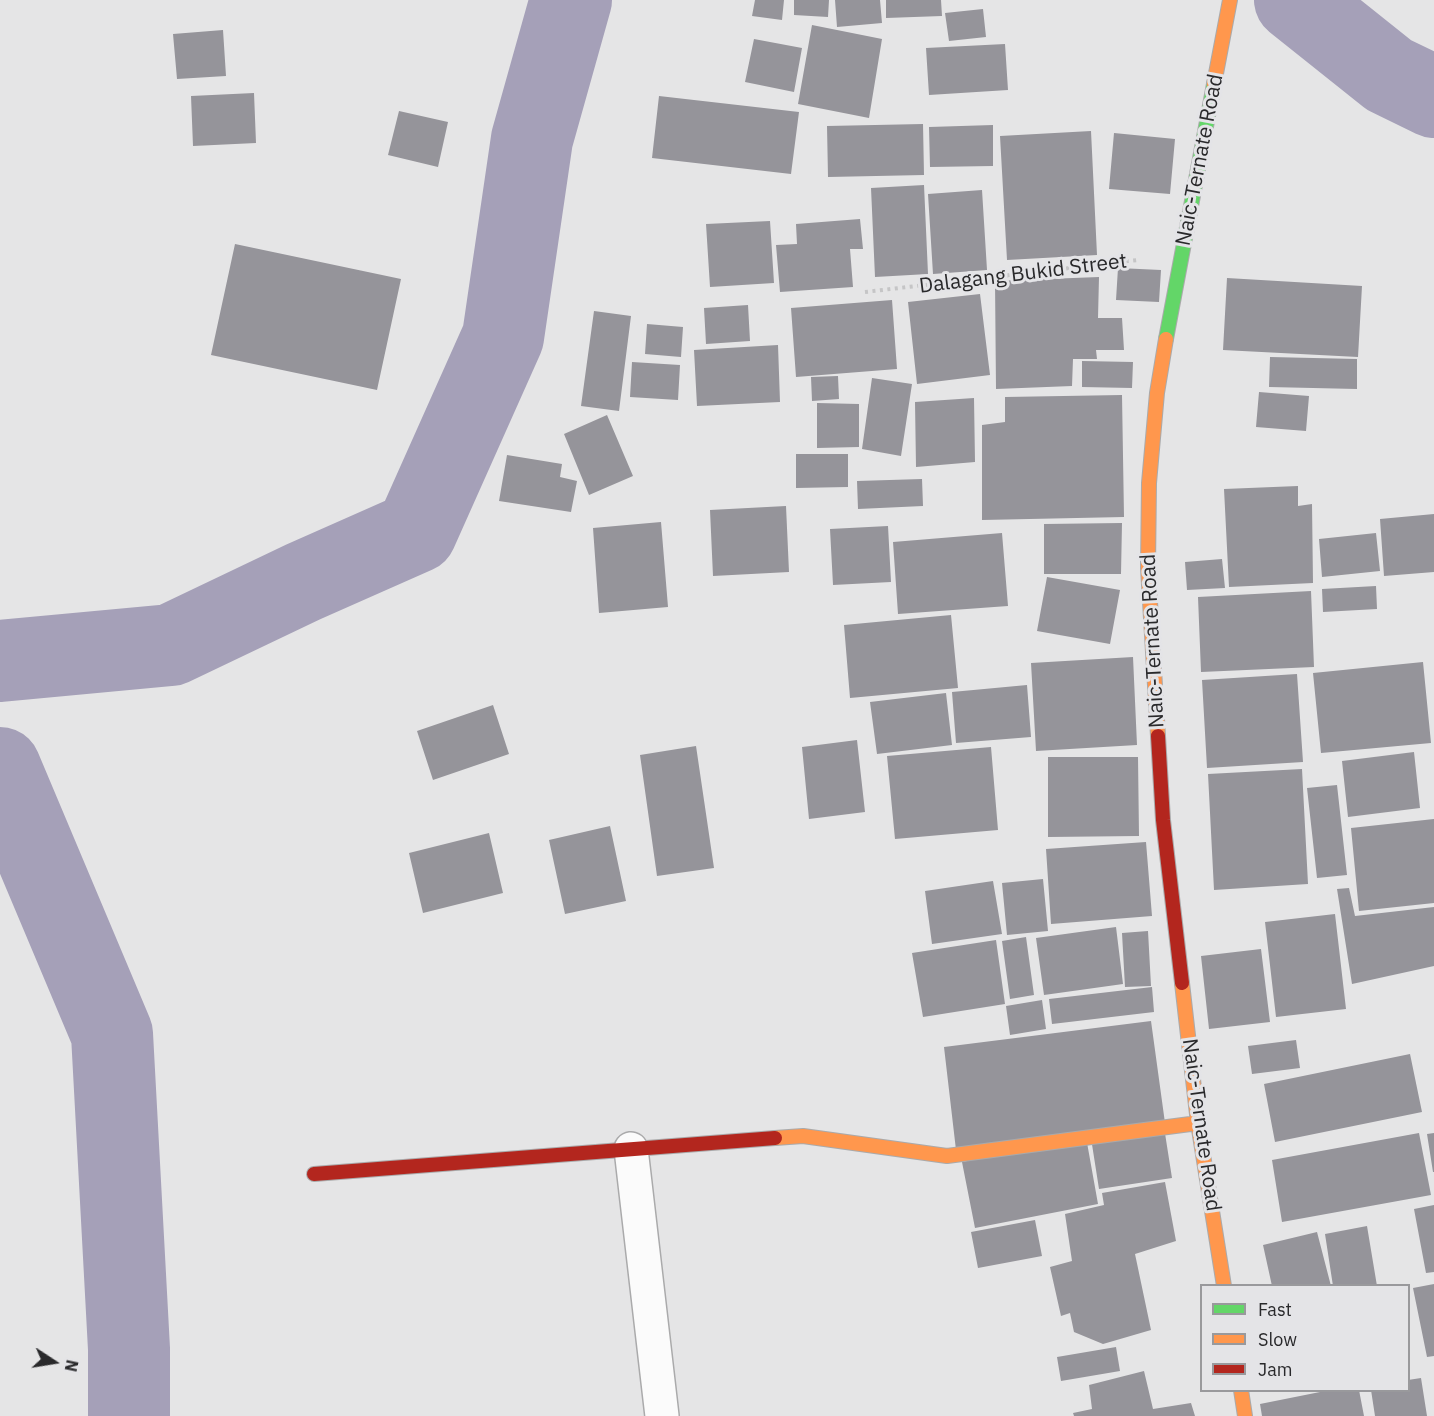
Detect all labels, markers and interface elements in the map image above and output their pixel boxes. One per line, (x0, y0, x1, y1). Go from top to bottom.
street label: Naic-Ternate Road (1171, 72, 1229, 248)
street label: Dalagang Bukid Street (918, 249, 1128, 299)
street label: Naic-Ternate Road (1136, 553, 1170, 729)
street label: Naic-Ternate Road (1176, 1037, 1226, 1213)
legend (1200, 1284, 1410, 1392)
text: Fast (1258, 1298, 1292, 1321)
text: Slow (1258, 1328, 1297, 1351)
north arrow (24, 1332, 84, 1392)
text: N (61, 1358, 83, 1373)
text: Jam (1258, 1358, 1293, 1381)

